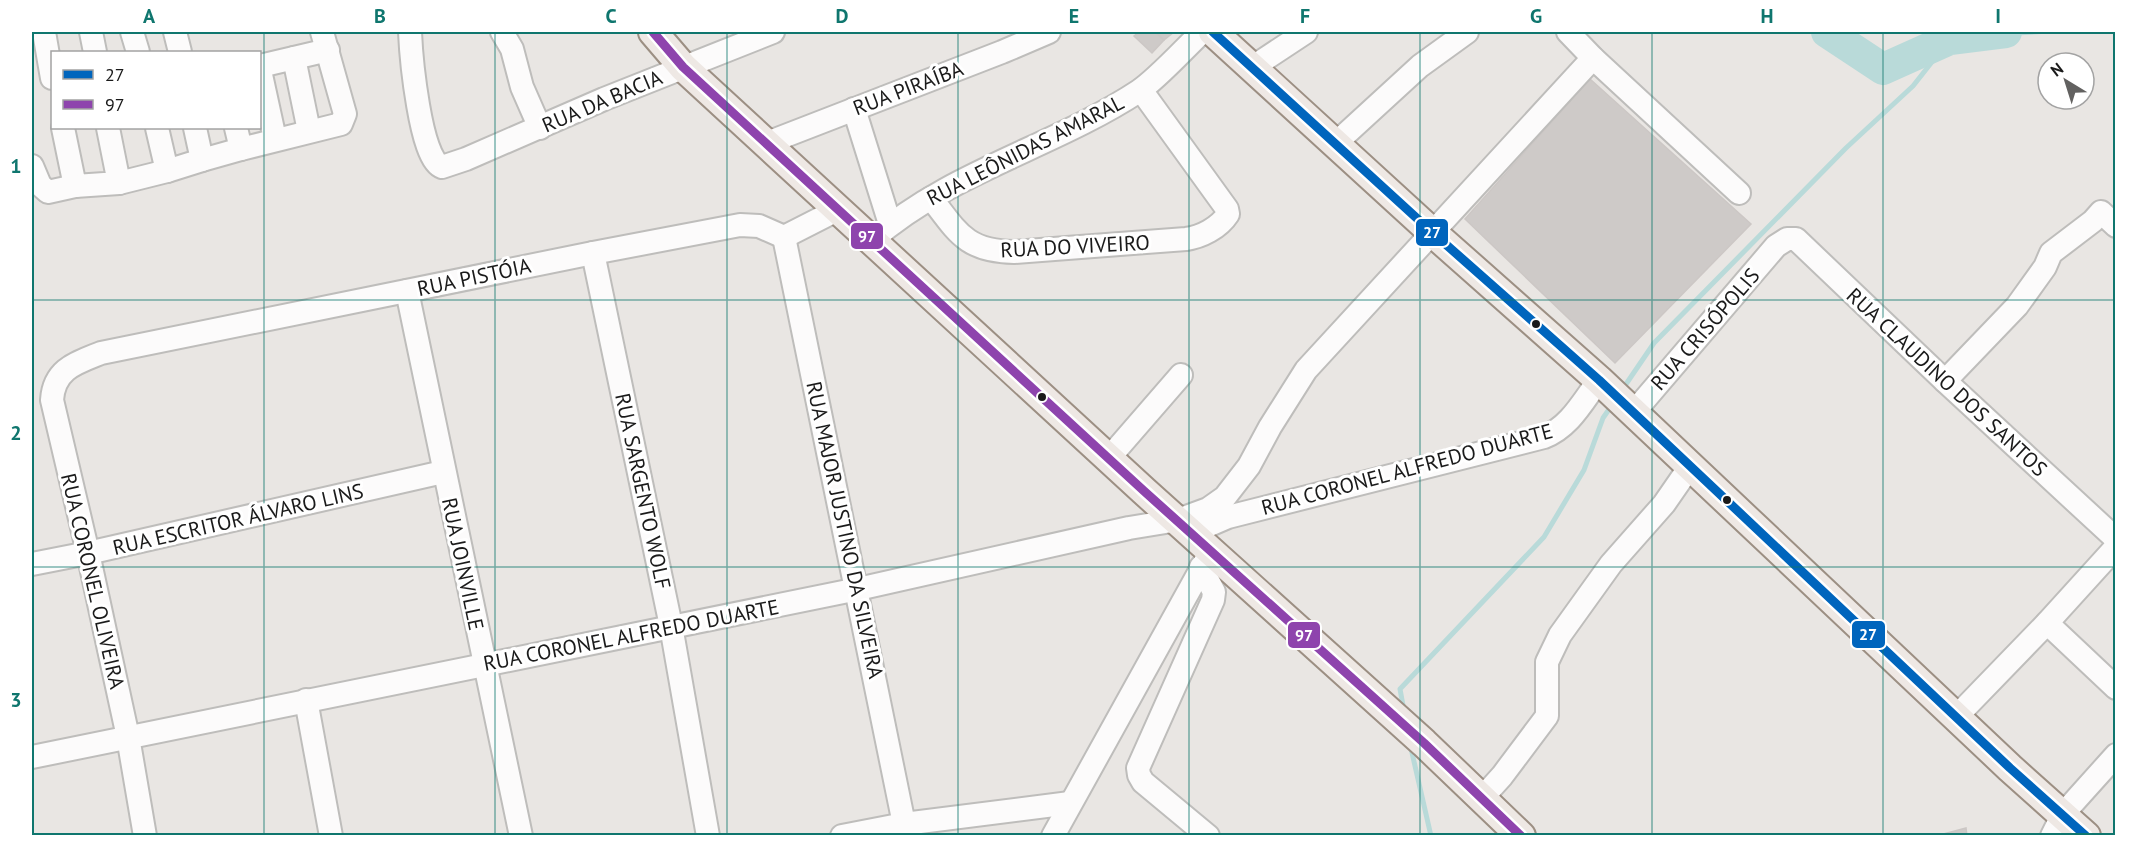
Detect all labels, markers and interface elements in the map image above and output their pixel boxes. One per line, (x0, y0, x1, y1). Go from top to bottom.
text: A (143, 3, 156, 29)
text: B (374, 3, 386, 29)
text: C (605, 3, 617, 29)
text: D (836, 3, 849, 29)
text: E (1069, 3, 1079, 29)
text: F (1300, 3, 1310, 29)
text: G (1530, 3, 1542, 29)
text: H (1760, 3, 1774, 29)
text: I (1995, 3, 2001, 29)
legend (51, 51, 261, 129)
north arrow (2036, 51, 2096, 111)
street label: RUA PIRAÍBA (849, 54, 968, 121)
text: N (2046, 58, 2067, 80)
text: 27 (105, 63, 125, 86)
street label: RUA DA BACIA (538, 63, 667, 138)
street label: RUA LEÔNIDAS AMARAL (922, 88, 1128, 211)
text: 97 (105, 93, 125, 116)
text: 1 (10, 153, 22, 179)
line badge: 27 (1415, 218, 1449, 247)
line badge: 97 (850, 222, 884, 250)
text: 27 (1423, 222, 1441, 242)
text: 97 (858, 226, 876, 246)
street label: RUA DO VIVEIRO (1000, 229, 1150, 263)
street label: RUA PISTÓIA (415, 252, 534, 302)
street label: RUA CRISÓPOLIS (1645, 262, 1765, 396)
street label: RUA CLAUDINO DOS SANTOS (1841, 282, 2053, 482)
unlabelled marker (1530, 318, 1542, 330)
street label: RUA MAJOR JUSTINO DA SILVEIRA (800, 379, 890, 682)
street label: RUA SARGENTO WOLF (609, 391, 677, 591)
unlabelled marker (1036, 391, 1048, 403)
street label: RUA CORONEL ALFREDO DUARTE (1258, 417, 1556, 521)
text: 2 (10, 420, 22, 446)
street label: RUA CORONEL OLIVEIRA (55, 470, 131, 692)
street label: RUA ESCRITOR ÁLVARO LINS (110, 477, 366, 561)
unlabelled marker (1721, 494, 1733, 506)
street label: RUA JOINVILLE (436, 495, 490, 633)
street label: RUA CORONEL ALFREDO DUARTE (481, 593, 781, 677)
line badge: 27 (1851, 620, 1886, 649)
line badge: 97 (1287, 621, 1321, 649)
text: 27 (1859, 624, 1877, 644)
text: 97 (1295, 625, 1313, 645)
text: 3 (10, 687, 22, 713)

